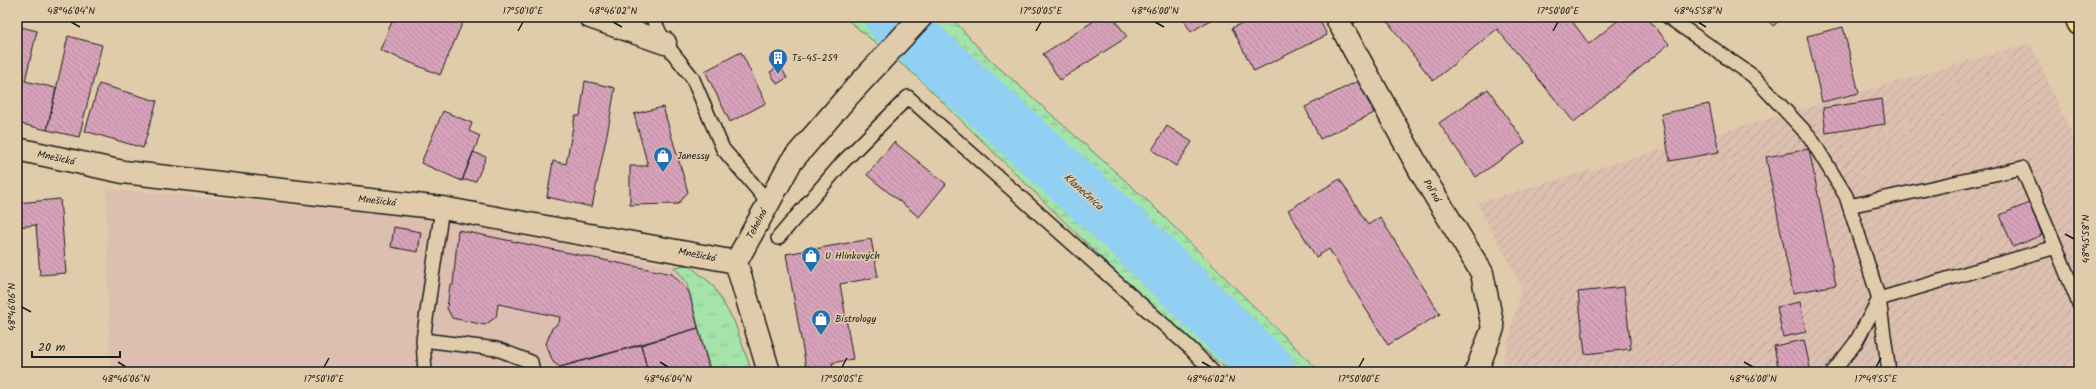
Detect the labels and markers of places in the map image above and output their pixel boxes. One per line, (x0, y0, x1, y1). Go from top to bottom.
building icon: Ts-45-259 (767, 47, 789, 75)
place label: Ts-45-259 (792, 50, 838, 66)
shop icon: Janessy (652, 145, 674, 173)
place label: Janessy (677, 148, 710, 164)
shop icon: U Hlinkových (800, 245, 822, 273)
place label: U Hlinkových (825, 248, 880, 264)
shop icon: Bistrology (810, 308, 832, 336)
place label: Bistrology (835, 311, 876, 327)

